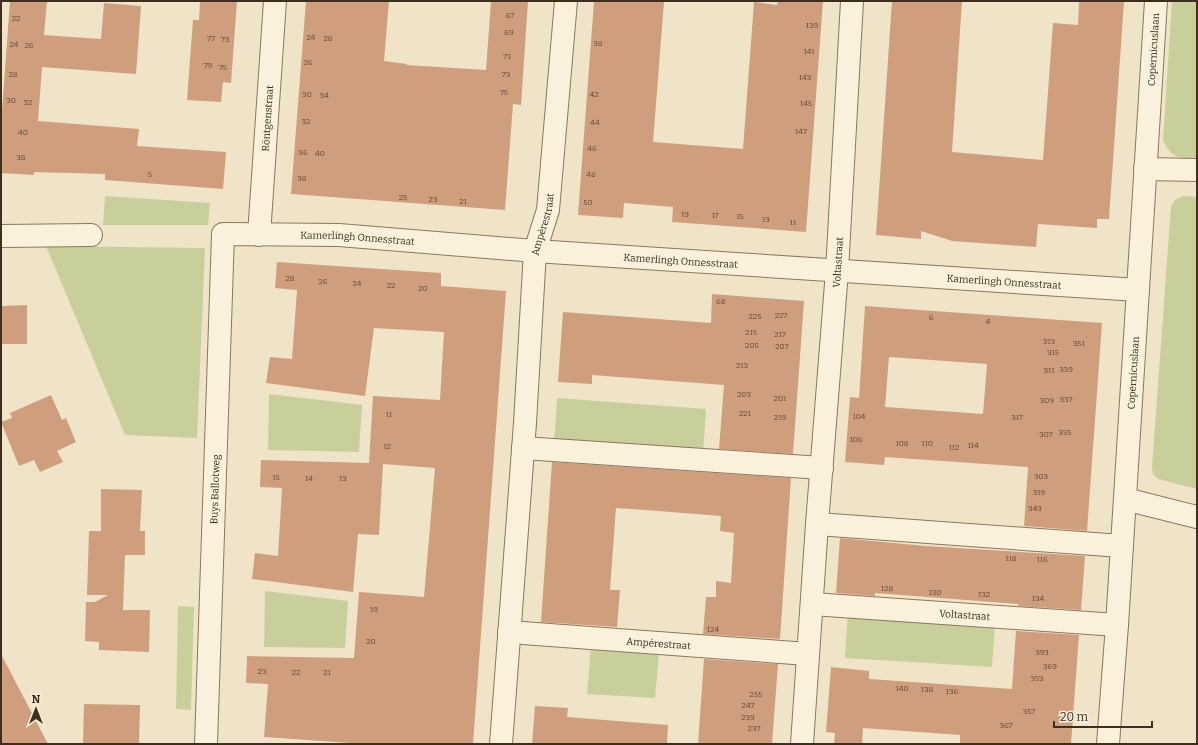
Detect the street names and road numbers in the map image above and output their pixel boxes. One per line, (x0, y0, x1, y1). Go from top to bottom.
street label: Copernicuslaan (1146, 12, 1162, 86)
street label: Röntgenstraat (260, 84, 276, 152)
street label: Ampèrestraat (530, 192, 556, 256)
street label: Kamerlingh Onnesstraat (300, 230, 416, 248)
street label: Voltastraat (831, 236, 846, 288)
street label: Kamerlingh Onnesstraat (623, 252, 739, 271)
street label: Kamerlingh Onnesstraat (946, 273, 1062, 292)
street label: Copernicuslaan (1125, 335, 1142, 410)
street label: Buys Ballotweg (208, 454, 223, 524)
street label: Voltastraat (939, 608, 991, 623)
street label: Ampèrestraat (626, 636, 692, 652)

